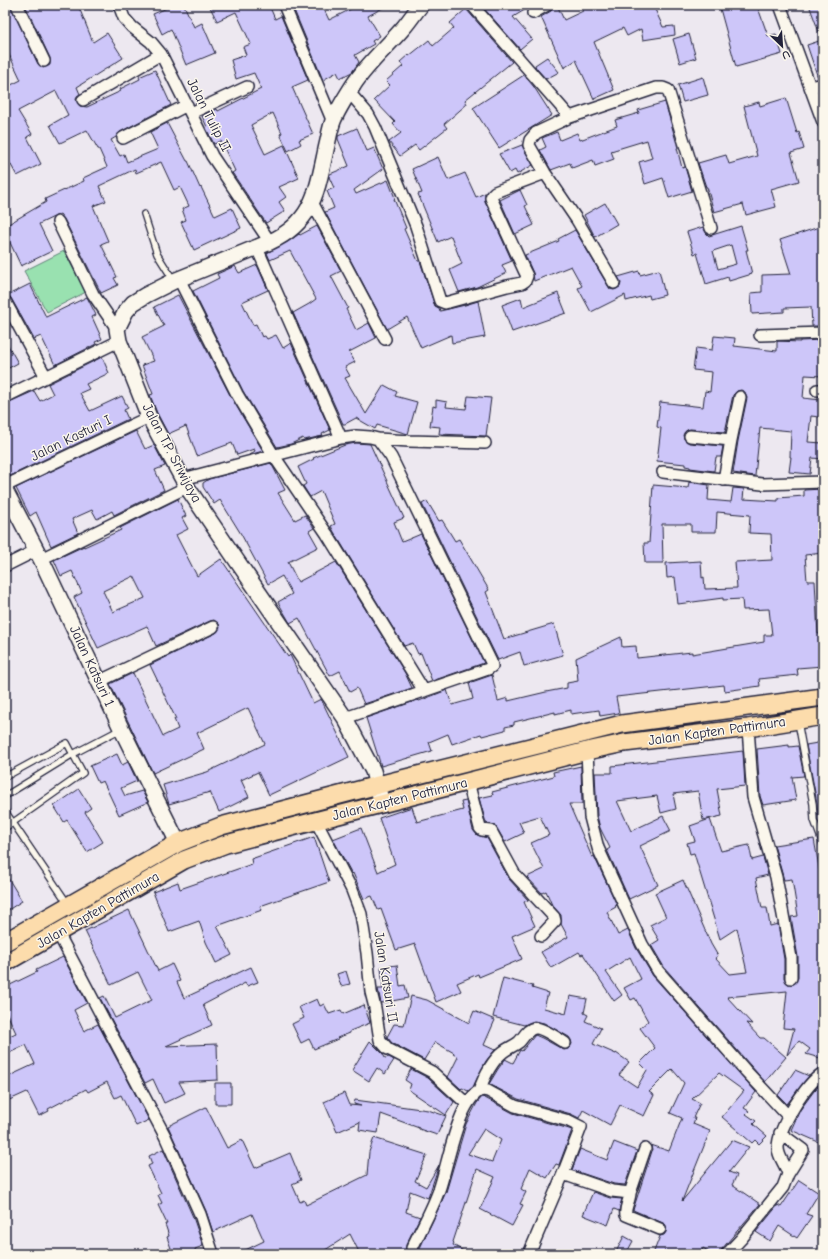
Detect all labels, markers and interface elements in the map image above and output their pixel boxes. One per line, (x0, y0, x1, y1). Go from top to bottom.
north arrow (762, 26, 802, 66)
text: U (780, 47, 792, 62)
street label: Jalan Tulip II (183, 75, 235, 155)
street label: Jalan T.P. Sriwijaya (139, 400, 205, 506)
street label: Jalan Kasturi I (28, 411, 114, 465)
street label: Jalan Katsuri 1 (66, 623, 118, 709)
street label: Jalan Kapten Pattimura (647, 713, 787, 749)
street label: Jalan Kapten Pattimura (331, 774, 469, 824)
street label: Jalan Kapten Pattimura (34, 868, 162, 952)
street label: Jalan Katsuri II (370, 930, 402, 1024)

